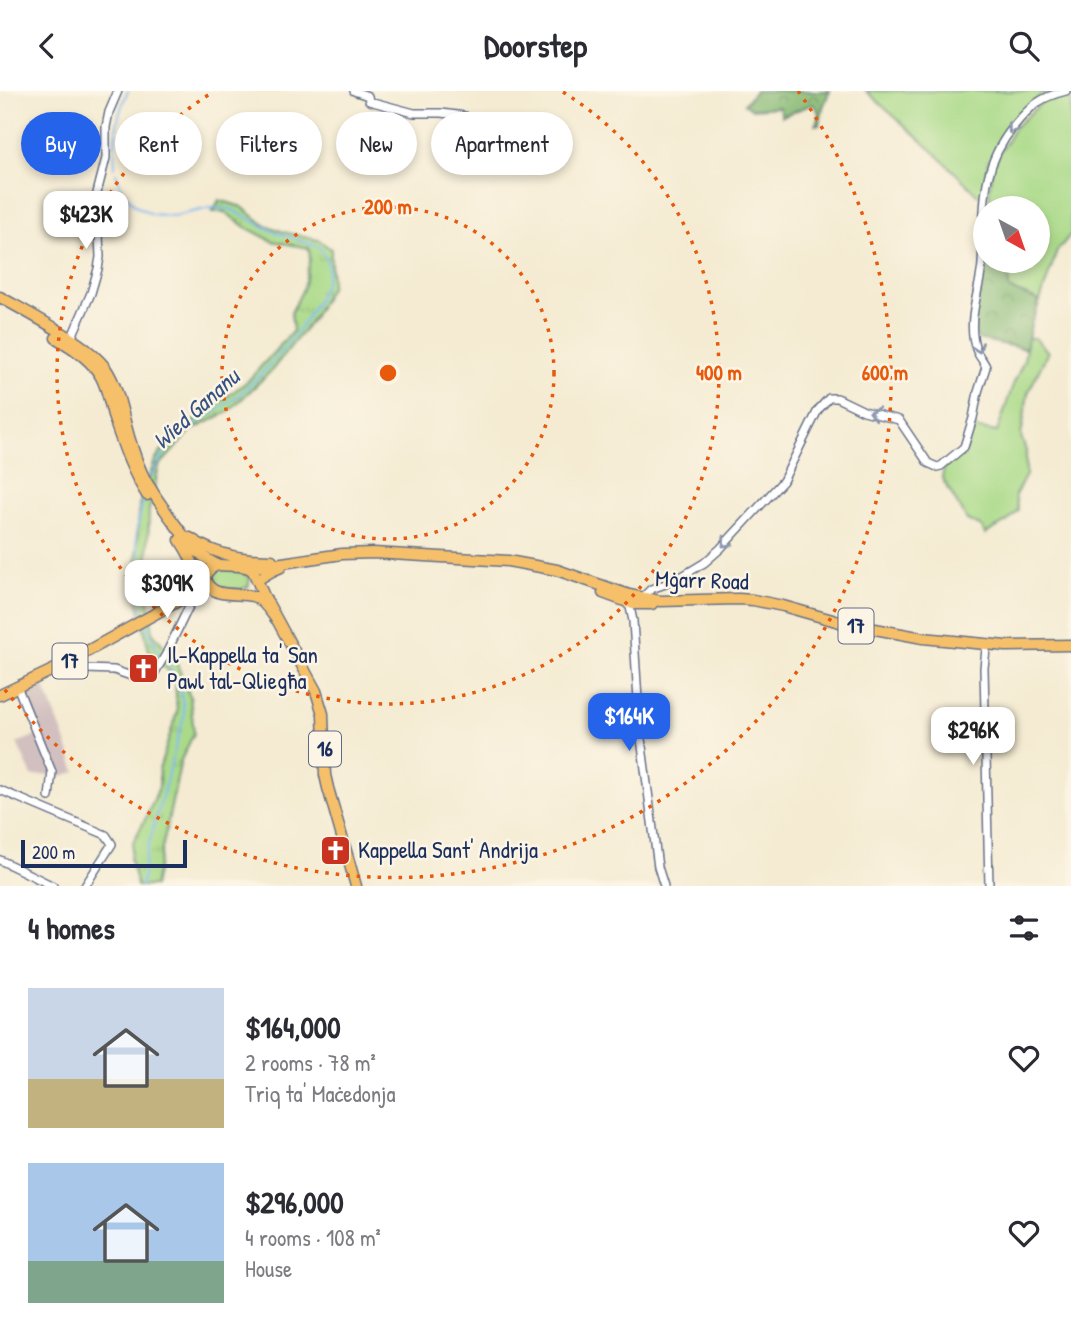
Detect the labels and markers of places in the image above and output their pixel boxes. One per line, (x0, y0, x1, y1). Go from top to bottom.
pin: $423K (37, 191, 135, 251)
centre of rings (376, 361, 400, 385)
pin: $309K (118, 561, 216, 620)
place label: Il-Kappella ta' San Pawl tal-Qliegħa (167, 639, 318, 696)
church icon: Il-Kappella ta' San Pawl tal-Qliegħa (127, 651, 161, 685)
pin: $164K (580, 693, 678, 753)
pin: $296K (924, 707, 1022, 767)
church icon: Kappella Sant' Andrija (318, 833, 352, 867)
place label: Kappella Sant' Andrija (358, 834, 538, 865)

